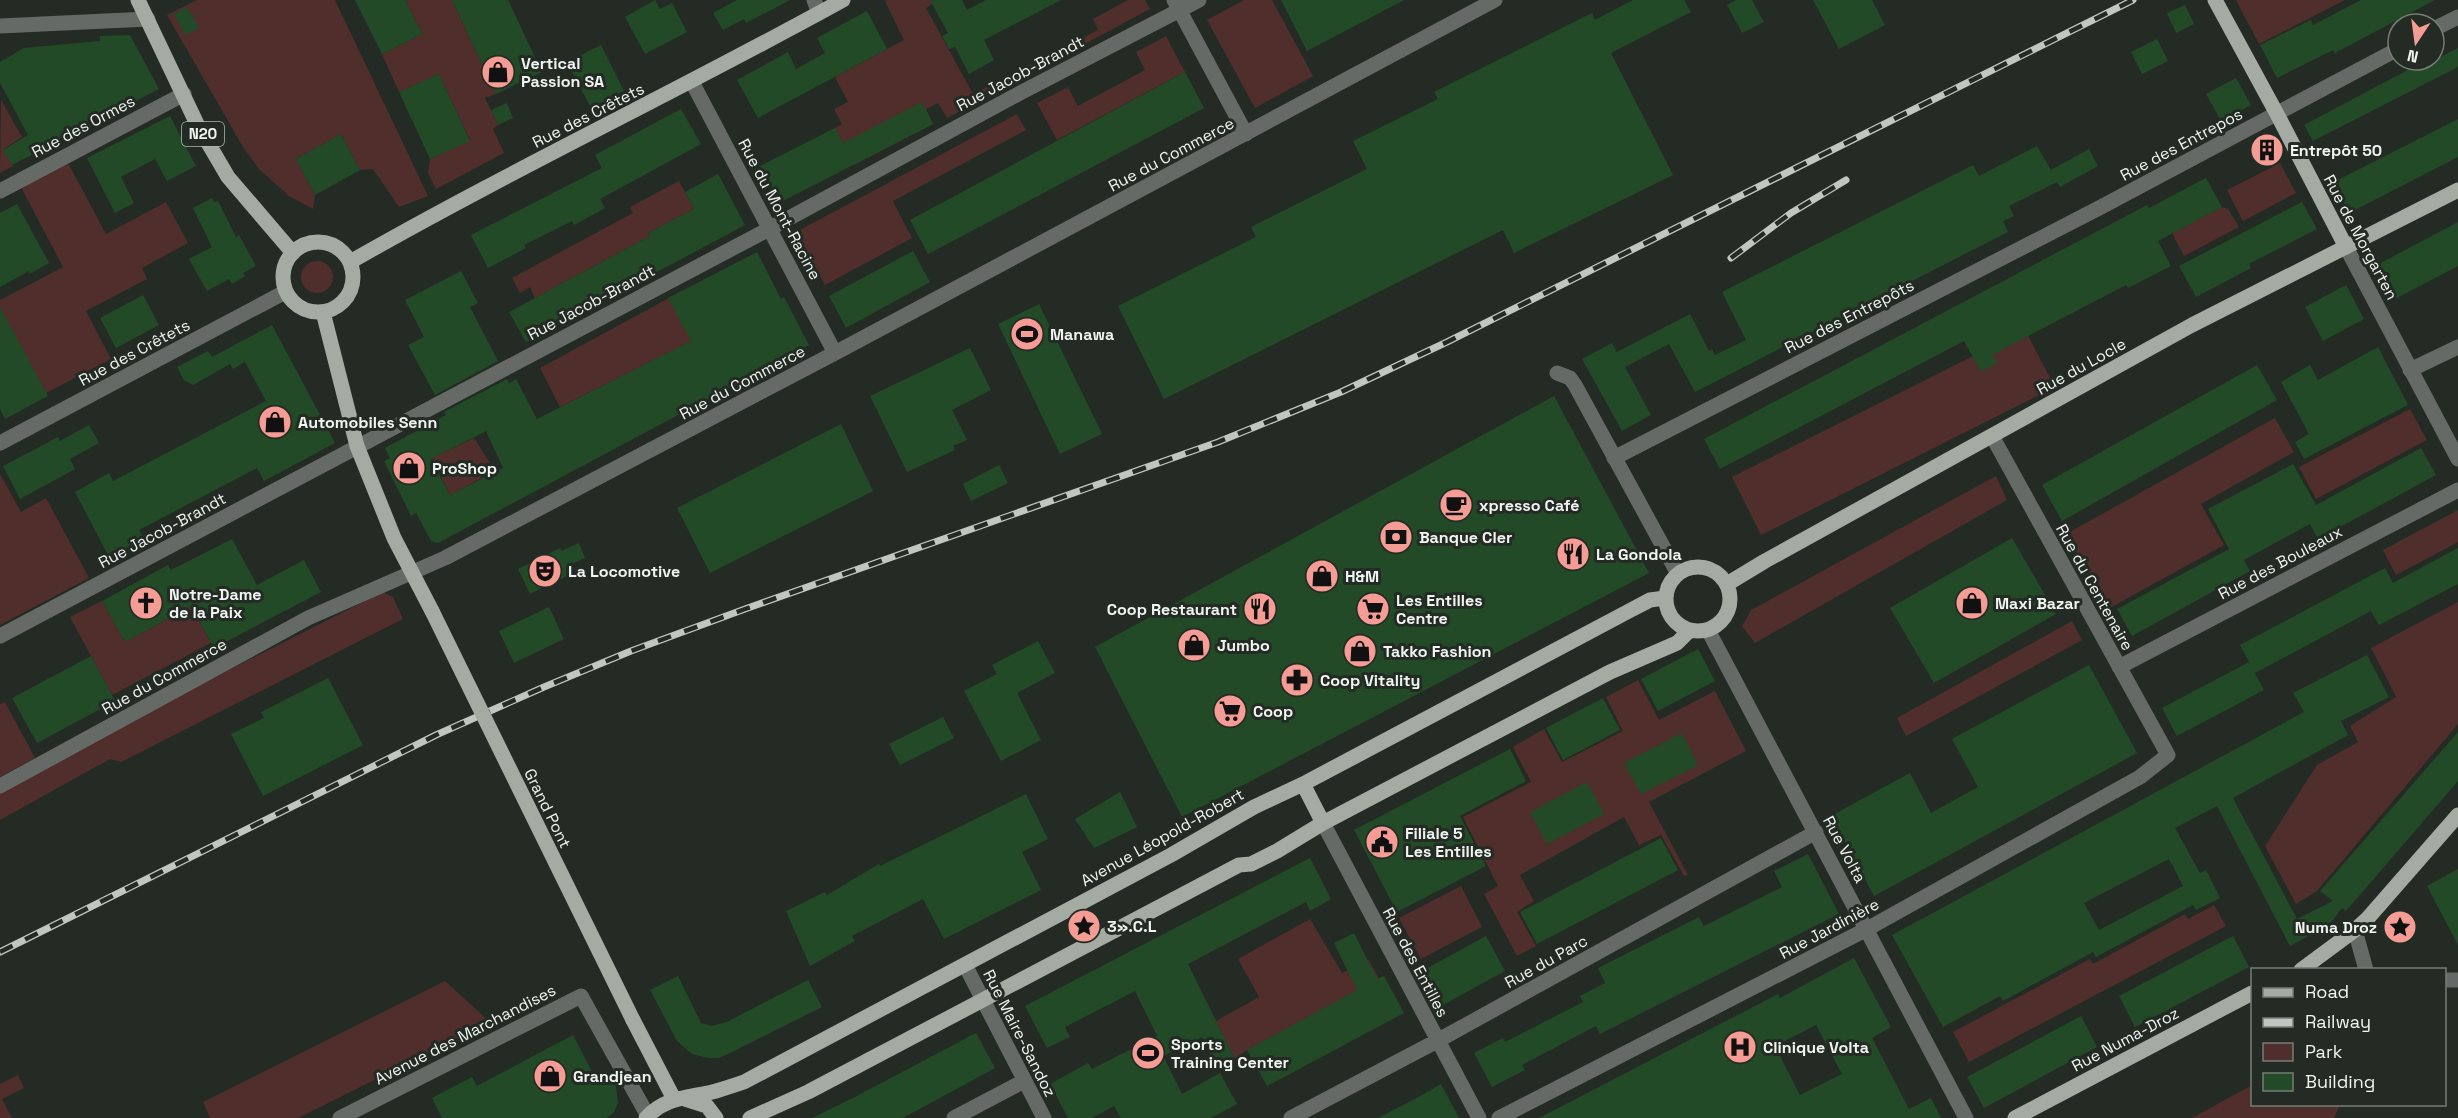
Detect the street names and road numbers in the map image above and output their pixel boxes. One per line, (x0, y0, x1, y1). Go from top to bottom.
street label: Rue Jacob-Brandt (953, 31, 1088, 116)
street label: Rue des Crêtets (529, 78, 648, 153)
street label: Rue des Ormes (28, 90, 139, 163)
street label: Rue des Entrepos (2116, 103, 2246, 186)
street label: Rue du Commerce (1105, 112, 1238, 196)
road number: N20 (182, 122, 224, 146)
street label: Rue du Mont-Racine (733, 135, 826, 284)
street label: Rue de Morgarten (2319, 171, 2402, 303)
street label: Rue Jacob-Brandt (524, 260, 659, 345)
street label: Rue des Entrepôts (1781, 275, 1918, 358)
street label: Rue des Crêtets (75, 314, 193, 391)
street label: Rue du Locle (2033, 333, 2130, 400)
street label: Rue du Commerce (676, 340, 809, 424)
street label: Rue Jacob-Brandt (95, 488, 230, 573)
street label: Rue du Centenaire (2051, 520, 2138, 654)
street label: Rue des Bouleaux (2214, 521, 2346, 604)
street label: Rue du Commerce (98, 633, 230, 719)
street label: Grand Pont (519, 765, 576, 851)
street label: Avenue Léopold-Robert (1077, 784, 1248, 891)
street label: Rue Volta (1818, 812, 1871, 886)
street label: Rue Jardinière (1776, 893, 1883, 964)
street label: Rue des Entilles (1378, 904, 1453, 1021)
street label: Rue du Parc (1501, 930, 1591, 993)
street label: Rue Maire-Sandoz (978, 966, 1061, 1100)
street label: Avenue des Marchandises (371, 980, 559, 1089)
street label: Rue Numa-Droz (2068, 1002, 2182, 1076)

